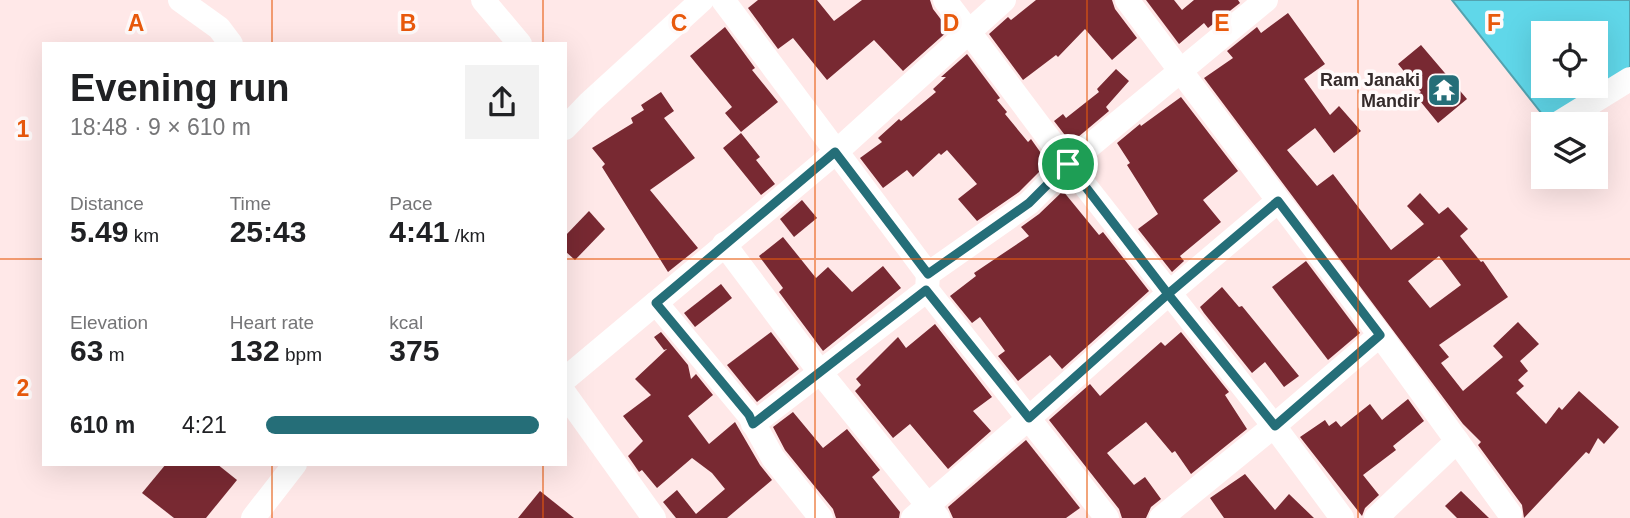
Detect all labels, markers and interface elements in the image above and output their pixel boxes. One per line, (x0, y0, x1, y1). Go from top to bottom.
text: A (128, 10, 144, 36)
text: B (400, 10, 416, 36)
text: C (671, 10, 687, 36)
text: D (943, 10, 959, 36)
text: E (1214, 10, 1230, 36)
text: F (1487, 10, 1501, 36)
map controls (1531, 21, 1608, 189)
button: locate (1531, 21, 1608, 98)
button: share (465, 65, 539, 139)
text: Evening run (70, 67, 290, 109)
place label: Ram Janaki Mandir (1320, 70, 1420, 111)
temple icon: Ram Janaki Mandir (1425, 71, 1463, 109)
button: layers (1531, 112, 1608, 189)
text: 18:48 · 9 × 610 m (70, 114, 251, 140)
text: 1 (17, 116, 30, 142)
pin (1038, 134, 1098, 194)
icon: arrive (1049, 145, 1087, 183)
text: Distance (70, 193, 144, 214)
text: Time (230, 193, 271, 214)
text: Pace (389, 193, 433, 214)
text: 5.49 (70, 215, 128, 248)
text: 25:43 (230, 215, 306, 248)
text: 4:41 (389, 215, 449, 248)
text: km (128, 225, 159, 246)
text: /km (449, 225, 485, 246)
text: Elevation (70, 312, 148, 333)
text: Heart rate (230, 312, 314, 333)
text: kcal (389, 312, 423, 333)
text: 63 (70, 334, 103, 367)
text: 132 (230, 334, 280, 367)
text: 375 (389, 334, 439, 367)
text: m (103, 344, 124, 365)
text: bpm (280, 344, 322, 365)
text: 2 (17, 375, 29, 401)
text: 610 m (70, 412, 135, 438)
text: 4:21 (182, 412, 227, 438)

